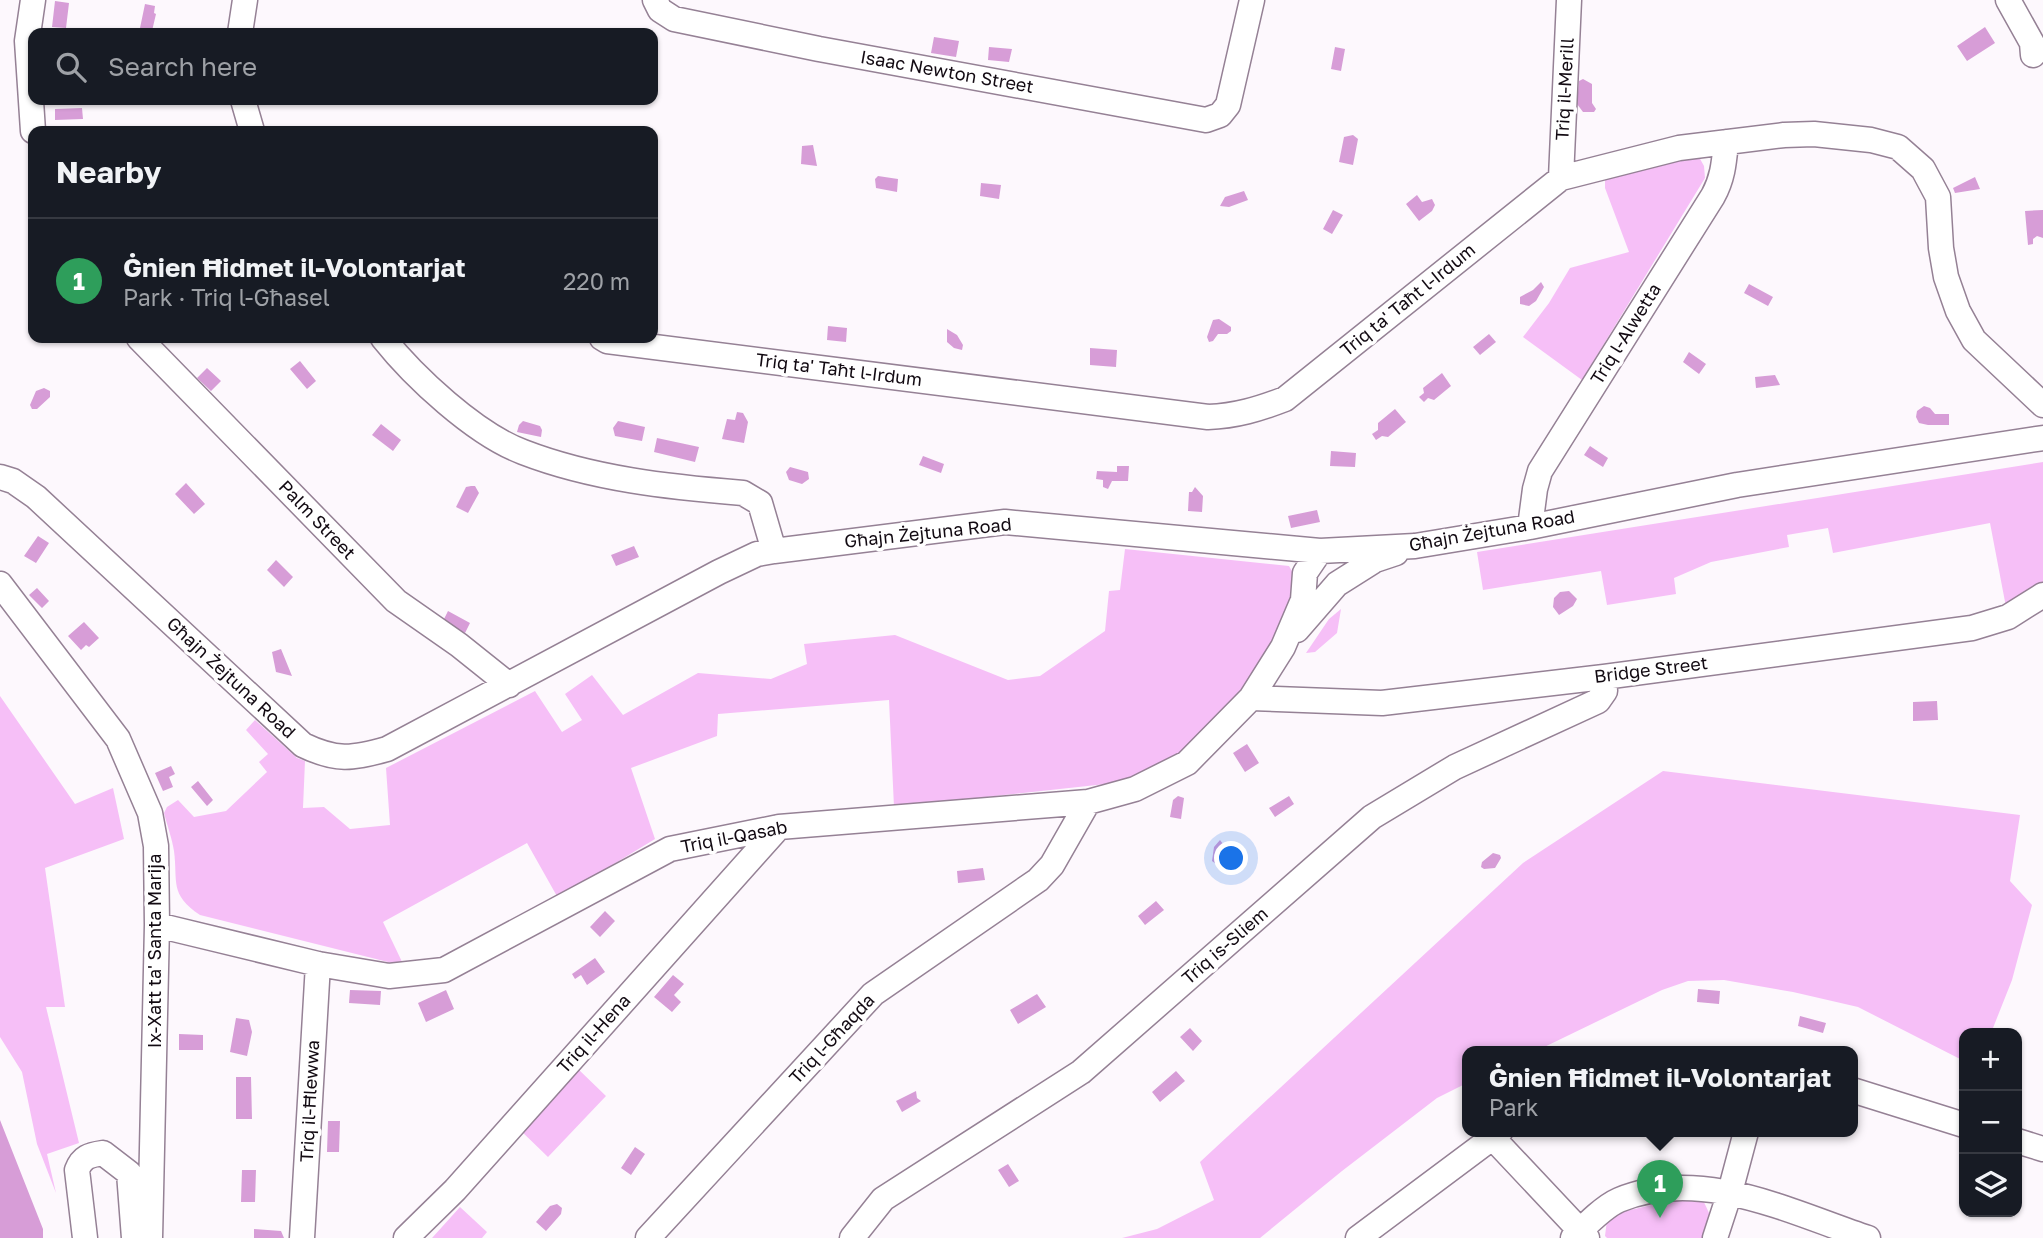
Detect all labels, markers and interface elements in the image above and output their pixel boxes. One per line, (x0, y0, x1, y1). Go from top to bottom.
search box (28, 28, 658, 105)
street label: Triq il-Merill (1550, 37, 1578, 141)
street label: Isaac Newton Street (859, 45, 1036, 97)
icon: search (52, 48, 90, 86)
text: Search here (108, 51, 257, 82)
text: Nearby (56, 154, 161, 190)
street label: Triq ta' Taħt l-Irdum (1335, 238, 1479, 360)
text: Ġnien Ħidmet il-Volontarjat (123, 252, 466, 283)
text: 1 (73, 267, 85, 295)
text: 220 m (563, 267, 630, 295)
street label: Triq l-Alwetta (1585, 279, 1665, 388)
text: Park · Triq l-Għasel (123, 283, 330, 311)
street label: Triq ta' Taħt l-Irdum (755, 348, 923, 390)
street label: Palm Street (275, 475, 361, 563)
street label: Għajn Żejtuna Road (1407, 505, 1576, 555)
street label: Għajn Żejtuna Road (843, 512, 1013, 552)
street label: Għajn Żejtuna Road (163, 612, 301, 743)
street label: Bridge Street (1593, 651, 1709, 687)
street label: Triq il-Qasab (679, 815, 789, 857)
your location (1214, 841, 1248, 875)
street label: Ix-Xatt ta' Santa Marija (143, 854, 165, 1048)
street label: Triq is-Sliem (1177, 902, 1272, 989)
street label: Triq il-Hena (552, 989, 635, 1077)
street label: Triq l-Għaqda (784, 989, 879, 1088)
map controls (1959, 1028, 2022, 1217)
button: + (1959, 1028, 2022, 1091)
street label: Triq il-Ħlewwa (295, 1039, 323, 1163)
popup (1462, 1046, 1858, 1137)
text: Ġnien Ħidmet il-Volontarjat (1489, 1062, 1831, 1093)
button: − (1959, 1091, 2022, 1154)
text: Park (1489, 1093, 1538, 1121)
button: layers (1959, 1154, 2022, 1217)
pin: 1 (1637, 1160, 1683, 1218)

